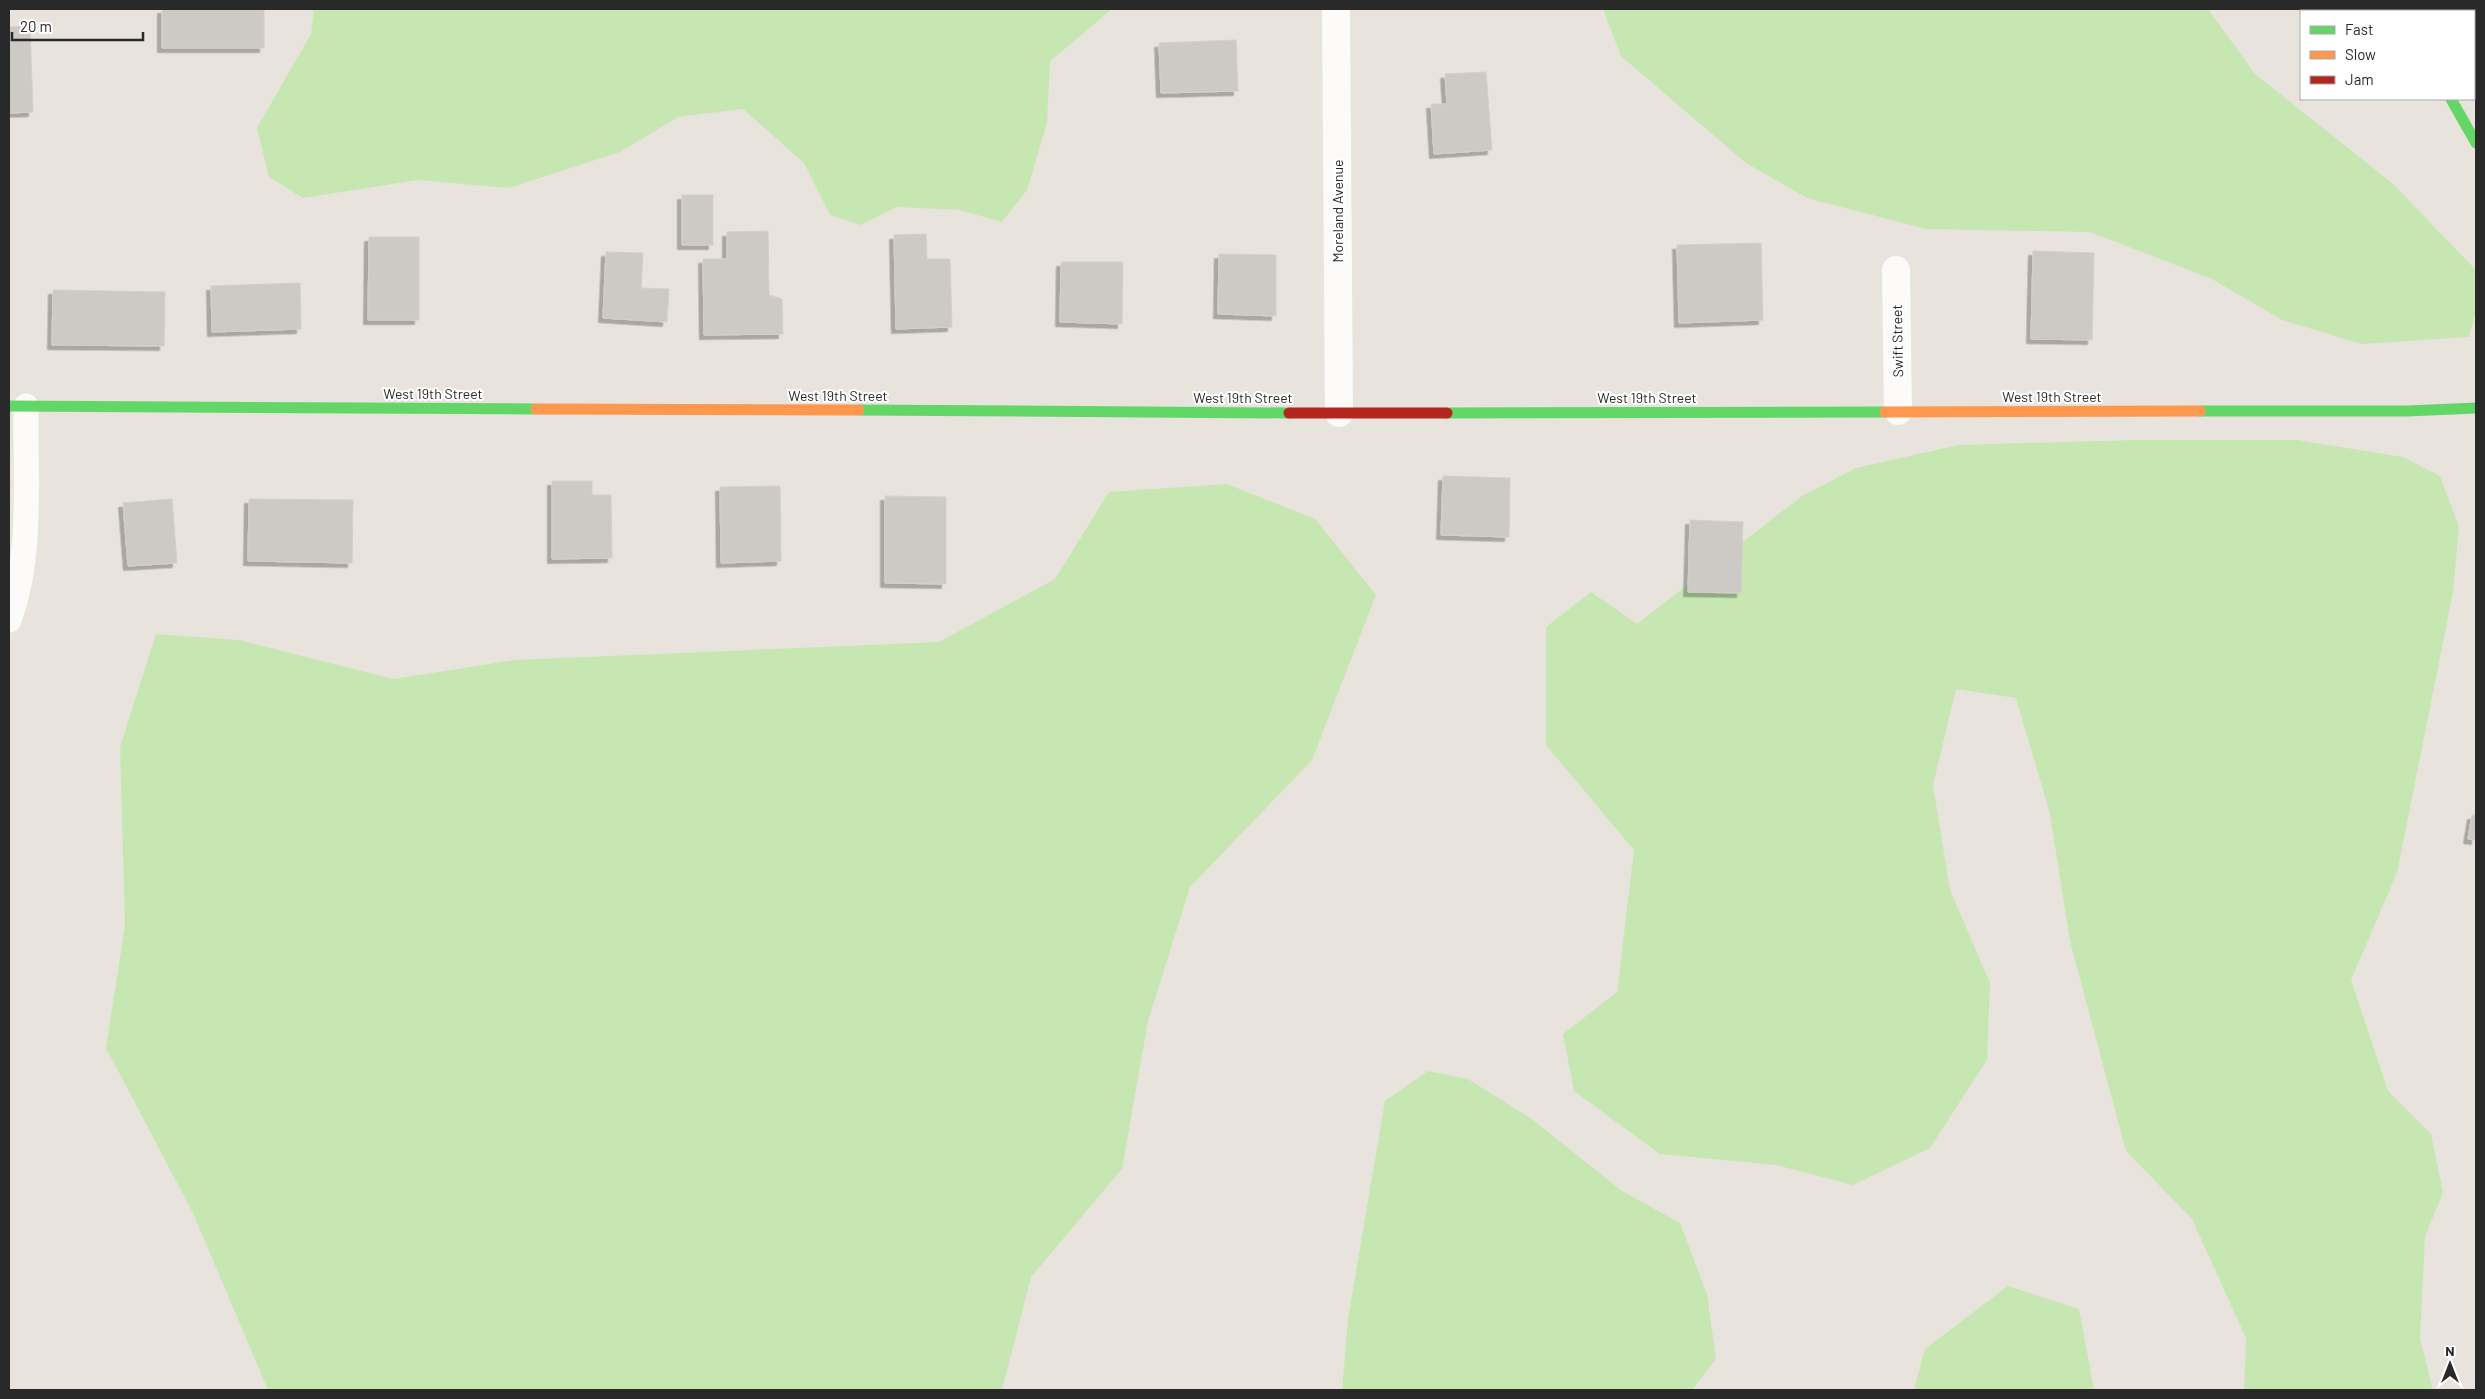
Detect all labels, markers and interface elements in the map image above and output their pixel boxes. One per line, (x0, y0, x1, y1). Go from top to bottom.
scale bar (12, 10, 144, 42)
legend (2300, 10, 2475, 100)
text: 20 m (20, 17, 52, 35)
text: Fast (2345, 20, 2373, 38)
text: Slow (2345, 45, 2376, 63)
text: Jam (2345, 70, 2374, 88)
street label: Moreland Avenue (1329, 160, 1346, 262)
street label: Swift Street (1888, 304, 1906, 378)
street label: West 19th Street (383, 385, 483, 402)
street label: West 19th Street (788, 387, 888, 404)
street label: West 19th Street (2002, 388, 2102, 405)
street label: West 19th Street (1193, 389, 1293, 406)
street label: West 19th Street (1597, 389, 1697, 406)
north arrow (2425, 1339, 2475, 1389)
text: N (2445, 1342, 2455, 1359)

